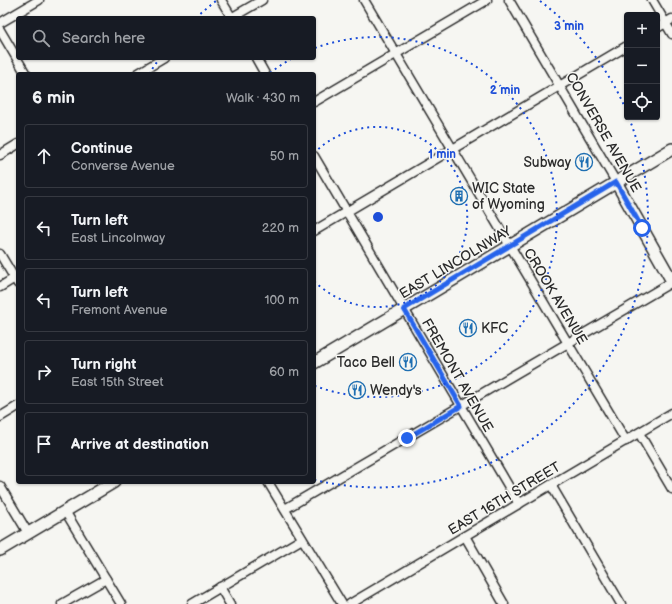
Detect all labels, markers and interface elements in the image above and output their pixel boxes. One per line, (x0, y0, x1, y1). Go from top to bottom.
map controls (624, 12, 660, 120)
button: + (624, 12, 660, 48)
search box (16, 16, 316, 60)
text: 3 min (554, 19, 584, 34)
icon: search (30, 27, 52, 49)
text: Search here (62, 29, 145, 48)
button: − (624, 48, 660, 84)
street label: CONVERSE AVENUE (562, 69, 645, 195)
text: 2 min (490, 83, 520, 98)
button: locate (624, 84, 660, 120)
text: 6 min (32, 88, 75, 108)
text: Walk · 430 m (226, 90, 300, 106)
text: Continue (71, 139, 133, 158)
icon: ahead (33, 145, 55, 167)
text: 1 min (428, 147, 456, 162)
text: 50 m (270, 148, 299, 164)
restaurant icon: Subway (574, 152, 594, 172)
place label: Subway (523, 154, 572, 171)
text: Converse Avenue (71, 158, 175, 174)
place label: WIC State of Wyoming (472, 180, 545, 213)
building icon: WIC State of Wyoming (449, 186, 469, 206)
centre of rings (371, 210, 385, 224)
text: Turn left (71, 211, 128, 230)
icon: left (33, 217, 55, 239)
route start (633, 219, 651, 237)
text: 220 m (262, 220, 299, 236)
street label: EAST LINCOLNWAY (396, 222, 515, 303)
text: East Lincolnway (71, 230, 165, 246)
street label: CROOK AVENUE (520, 245, 591, 347)
text: Turn left (71, 283, 128, 302)
icon: left (33, 289, 55, 311)
text: 100 m (264, 292, 299, 308)
text: Fremont Avenue (71, 302, 168, 318)
street label: FREMONT AVENUE (418, 315, 497, 435)
restaurant icon: KFC (458, 318, 478, 338)
place label: KFC (481, 320, 508, 337)
restaurant icon: Taco Bell (398, 352, 418, 372)
place label: Taco Bell (337, 354, 395, 371)
text: Turn right (71, 355, 136, 374)
icon: right (33, 361, 55, 383)
text: 60 m (269, 364, 299, 380)
text: East 15th Street (71, 374, 163, 390)
restaurant icon: Wendy's (347, 380, 367, 400)
place label: Wendy's (370, 382, 422, 399)
route end (398, 429, 416, 447)
icon: arrive (33, 433, 55, 455)
text: Arrive at destination (71, 435, 209, 454)
street label: EAST 16TH STREET (445, 458, 564, 539)

